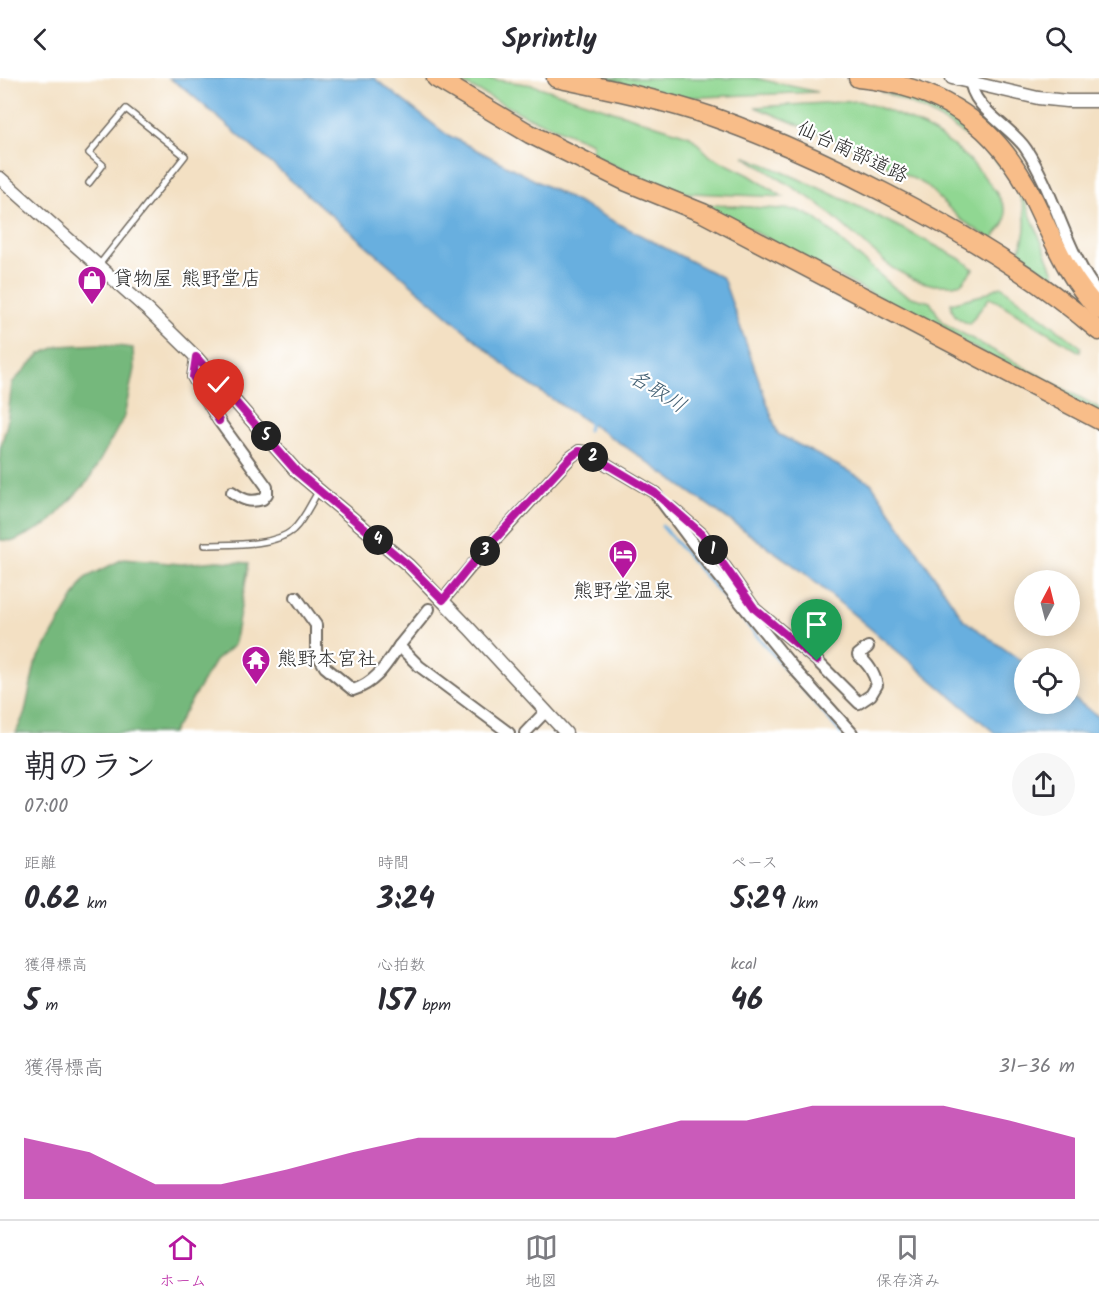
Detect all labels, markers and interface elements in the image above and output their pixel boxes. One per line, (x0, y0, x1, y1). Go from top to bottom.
text: Sprintly (502, 18, 597, 61)
icon: back (24, 23, 57, 56)
icon: search (1042, 23, 1075, 56)
street label: 仙台南部道路 (791, 113, 913, 193)
shop icon: 貸物屋 熊野堂店 (76, 264, 108, 306)
place label: 貸物屋 熊野堂店 (113, 264, 261, 296)
pin (193, 359, 244, 421)
water label: 名取川 (622, 361, 692, 423)
icon: check (202, 368, 235, 401)
pin: 5 (251, 421, 281, 451)
text: 5 (262, 423, 270, 448)
pin: 2 (578, 442, 608, 472)
text: 2 (588, 444, 598, 469)
pin: 4 (363, 525, 393, 555)
text: 4 (374, 527, 382, 552)
pin: 1 (698, 535, 728, 565)
pin: 3 (470, 536, 500, 566)
text: 1 (711, 537, 715, 562)
text: 3 (481, 538, 489, 563)
hotel icon: 熊野堂温泉 (607, 538, 639, 580)
north arrow (1014, 570, 1080, 636)
map controls (1014, 570, 1080, 714)
place label: 熊野堂温泉 (573, 576, 673, 608)
pin (791, 599, 842, 661)
icon: arrive (800, 608, 833, 641)
temple icon: 熊野本宮社 (240, 644, 272, 686)
place label: 熊野本宮社 (277, 644, 377, 676)
button: locate (1014, 648, 1080, 714)
text: 朝のラン (24, 742, 156, 795)
button: share (1012, 753, 1075, 816)
text: 07:00 (24, 791, 68, 823)
text: 距離 (24, 851, 56, 876)
text: 時間 (377, 851, 409, 876)
text: ペース (731, 851, 778, 876)
text: 0.62 (24, 876, 80, 924)
text: 3:24 (377, 876, 435, 924)
text: 5:29 (731, 876, 786, 924)
text: km (80, 891, 107, 916)
text: /km (786, 891, 818, 916)
text: kcal (731, 952, 757, 977)
text: 獲得標高 (24, 953, 88, 978)
text: 心拍数 (377, 953, 425, 978)
text: 46 (731, 977, 763, 1025)
text: 5 (24, 978, 39, 1026)
text: 157 (377, 978, 416, 1026)
text: m (39, 993, 58, 1018)
text: bpm (416, 993, 451, 1018)
text: 31–36 m (999, 1051, 1075, 1083)
text: 獲得標高 (24, 1053, 104, 1085)
tab: ホーム (159, 1231, 206, 1294)
tab: 地図 (525, 1231, 558, 1294)
tab: 保存済み (876, 1231, 940, 1294)

